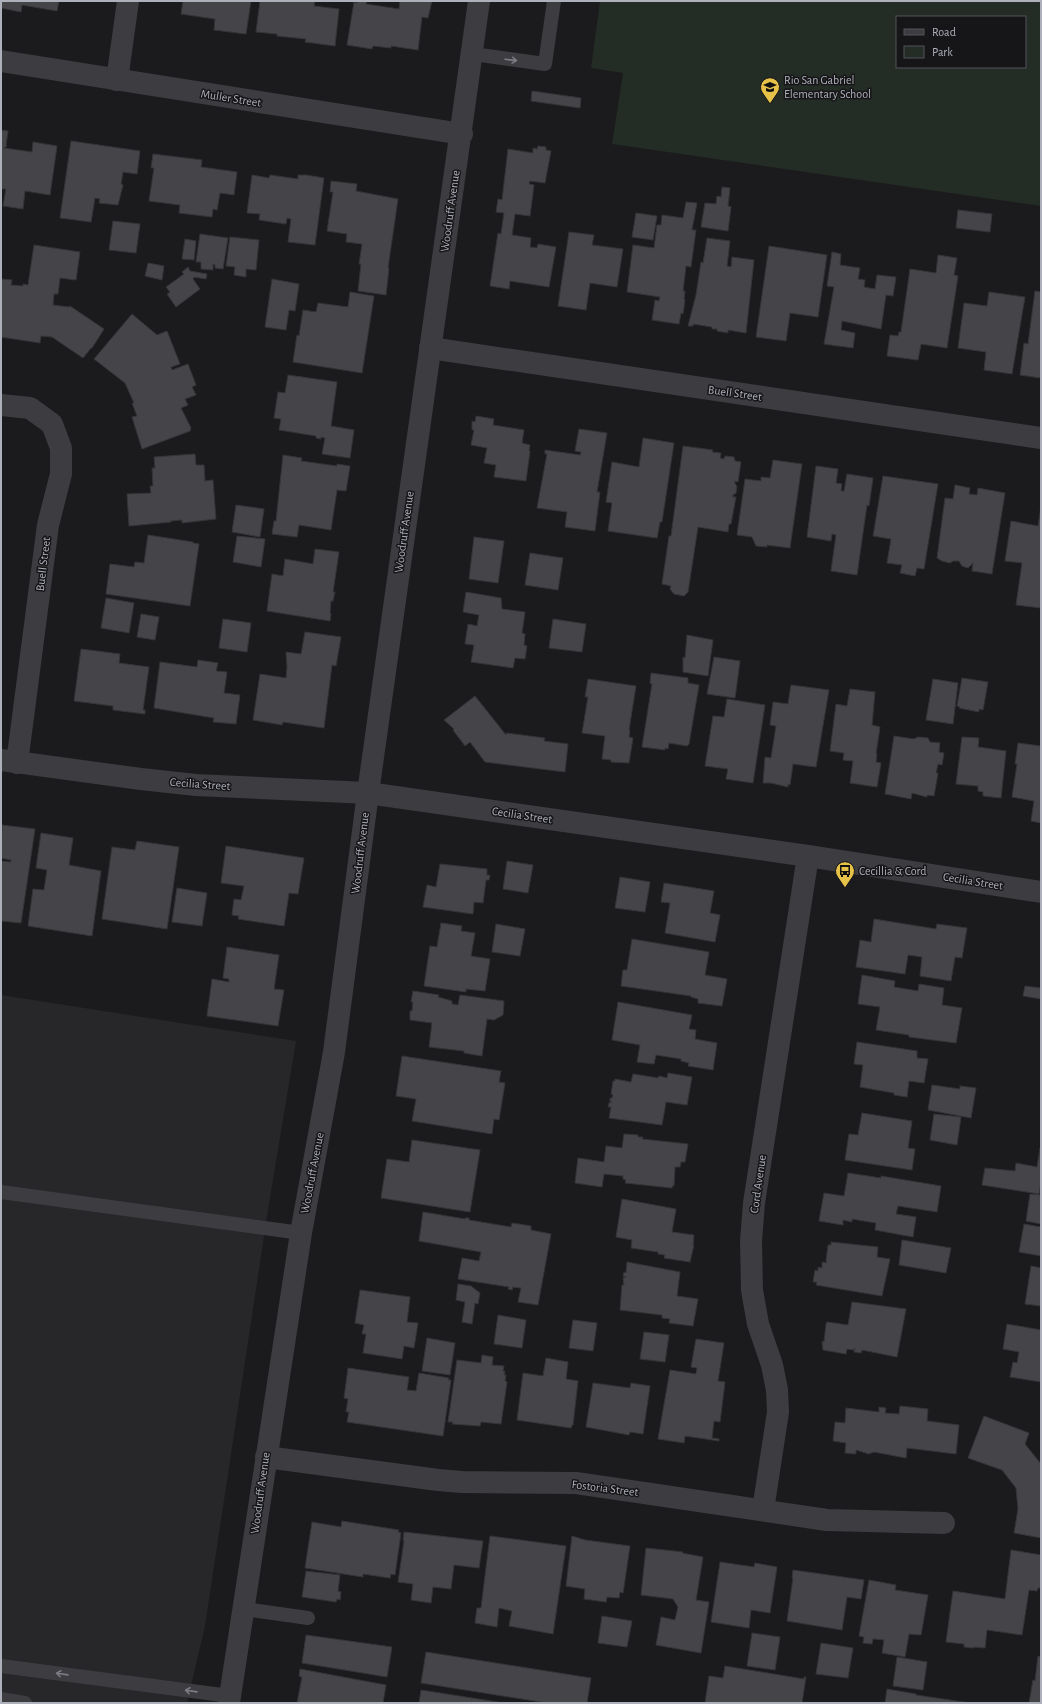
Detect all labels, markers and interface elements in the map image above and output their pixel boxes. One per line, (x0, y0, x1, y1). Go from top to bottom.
legend (896, 16, 1026, 68)
text: Road (932, 26, 956, 38)
text: Park (932, 46, 953, 58)
one-way arrow (504, 56, 517, 64)
place label: Rio San Gabriel Elementary School (784, 74, 871, 101)
school or university icon: Rio San Gabriel Elementary School (759, 76, 781, 104)
street label: Muller Street (200, 87, 262, 109)
street label: Woodruff Avenue (438, 169, 462, 253)
street label: Buell Street (707, 383, 763, 403)
street label: Woodruff Avenue (392, 490, 416, 574)
street label: Buell Street (34, 536, 52, 592)
street label: Cecilia Street (169, 776, 231, 792)
street label: Cecilia Street (491, 805, 553, 825)
street label: Woodruff Avenue (349, 811, 371, 895)
bus stop icon: Cecillia & Cord (834, 860, 856, 888)
place label: Cecillia & Cord (859, 865, 927, 877)
street label: Cecilia Street (942, 870, 1004, 892)
street label: Woodruff Avenue (298, 1131, 326, 1215)
street label: Cord Avenue (748, 1154, 768, 1214)
street label: Woodruff Avenue (248, 1451, 272, 1535)
street label: Fostoria Street (571, 1478, 639, 1498)
one-way arrow (56, 1670, 69, 1678)
one-way arrow (185, 1687, 198, 1695)

